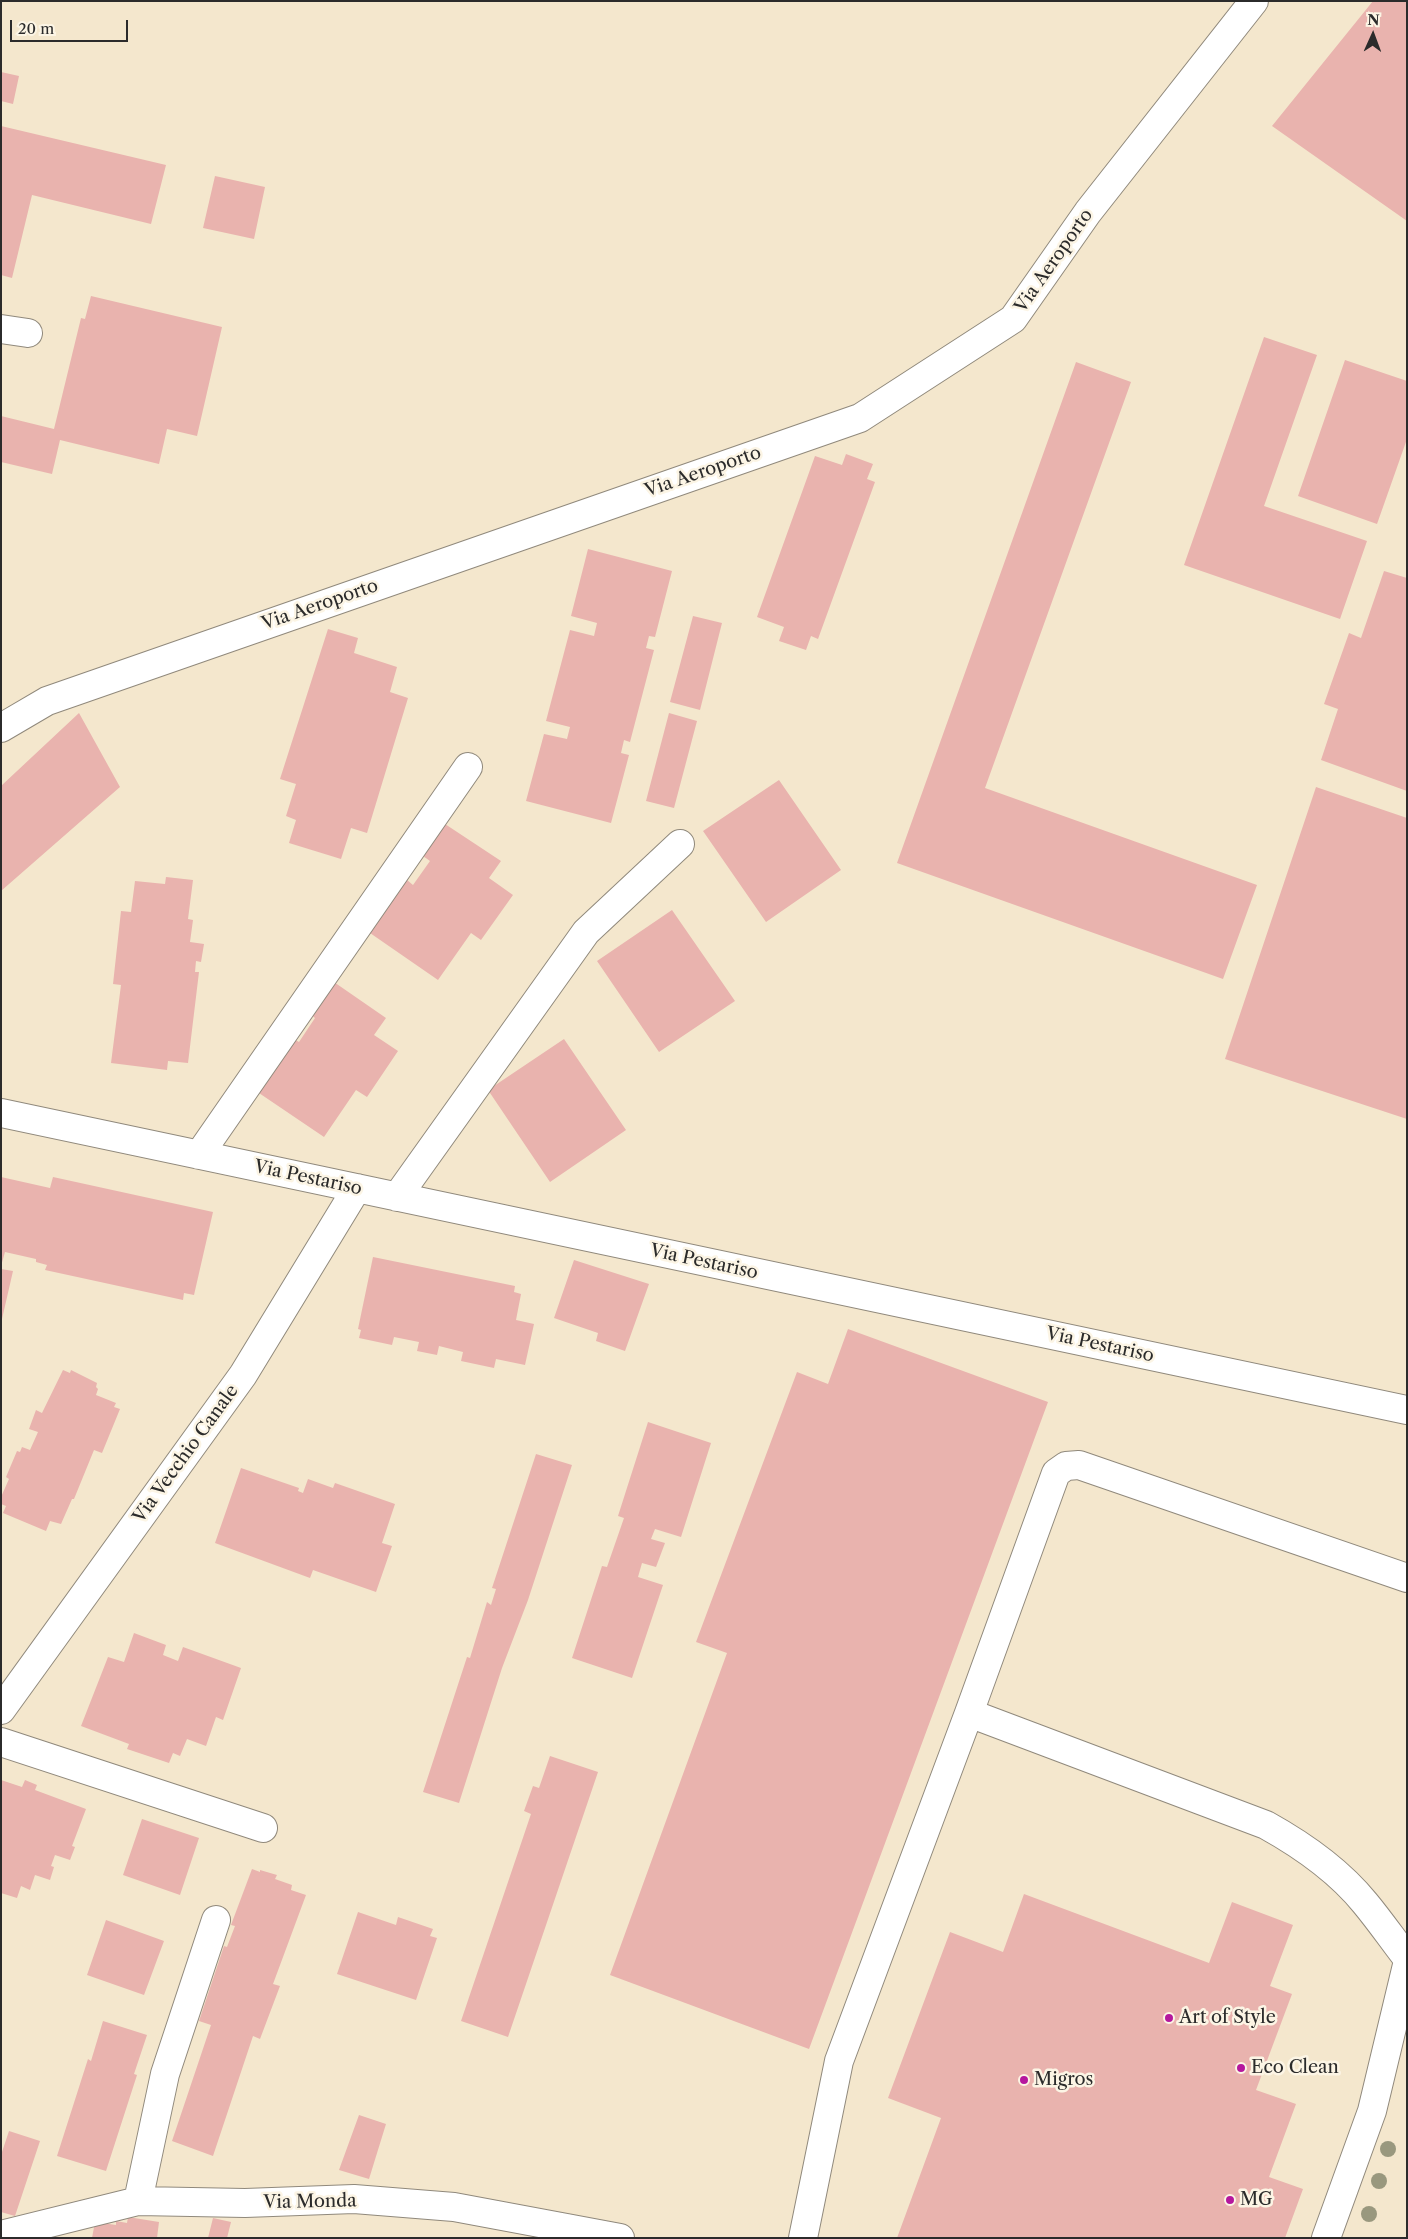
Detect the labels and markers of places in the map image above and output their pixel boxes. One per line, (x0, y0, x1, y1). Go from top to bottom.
place label: Art of Style (1179, 2007, 1276, 2029)
marker: Art of Style (1163, 2012, 1175, 2024)
place label: Eco Clean (1251, 2057, 1339, 2079)
marker: Eco Clean (1235, 2062, 1247, 2074)
place label: Migros (1034, 2069, 1093, 2091)
marker: Migros (1018, 2074, 1030, 2086)
place label: MG (1240, 2189, 1272, 2211)
marker: MG (1224, 2194, 1236, 2206)

